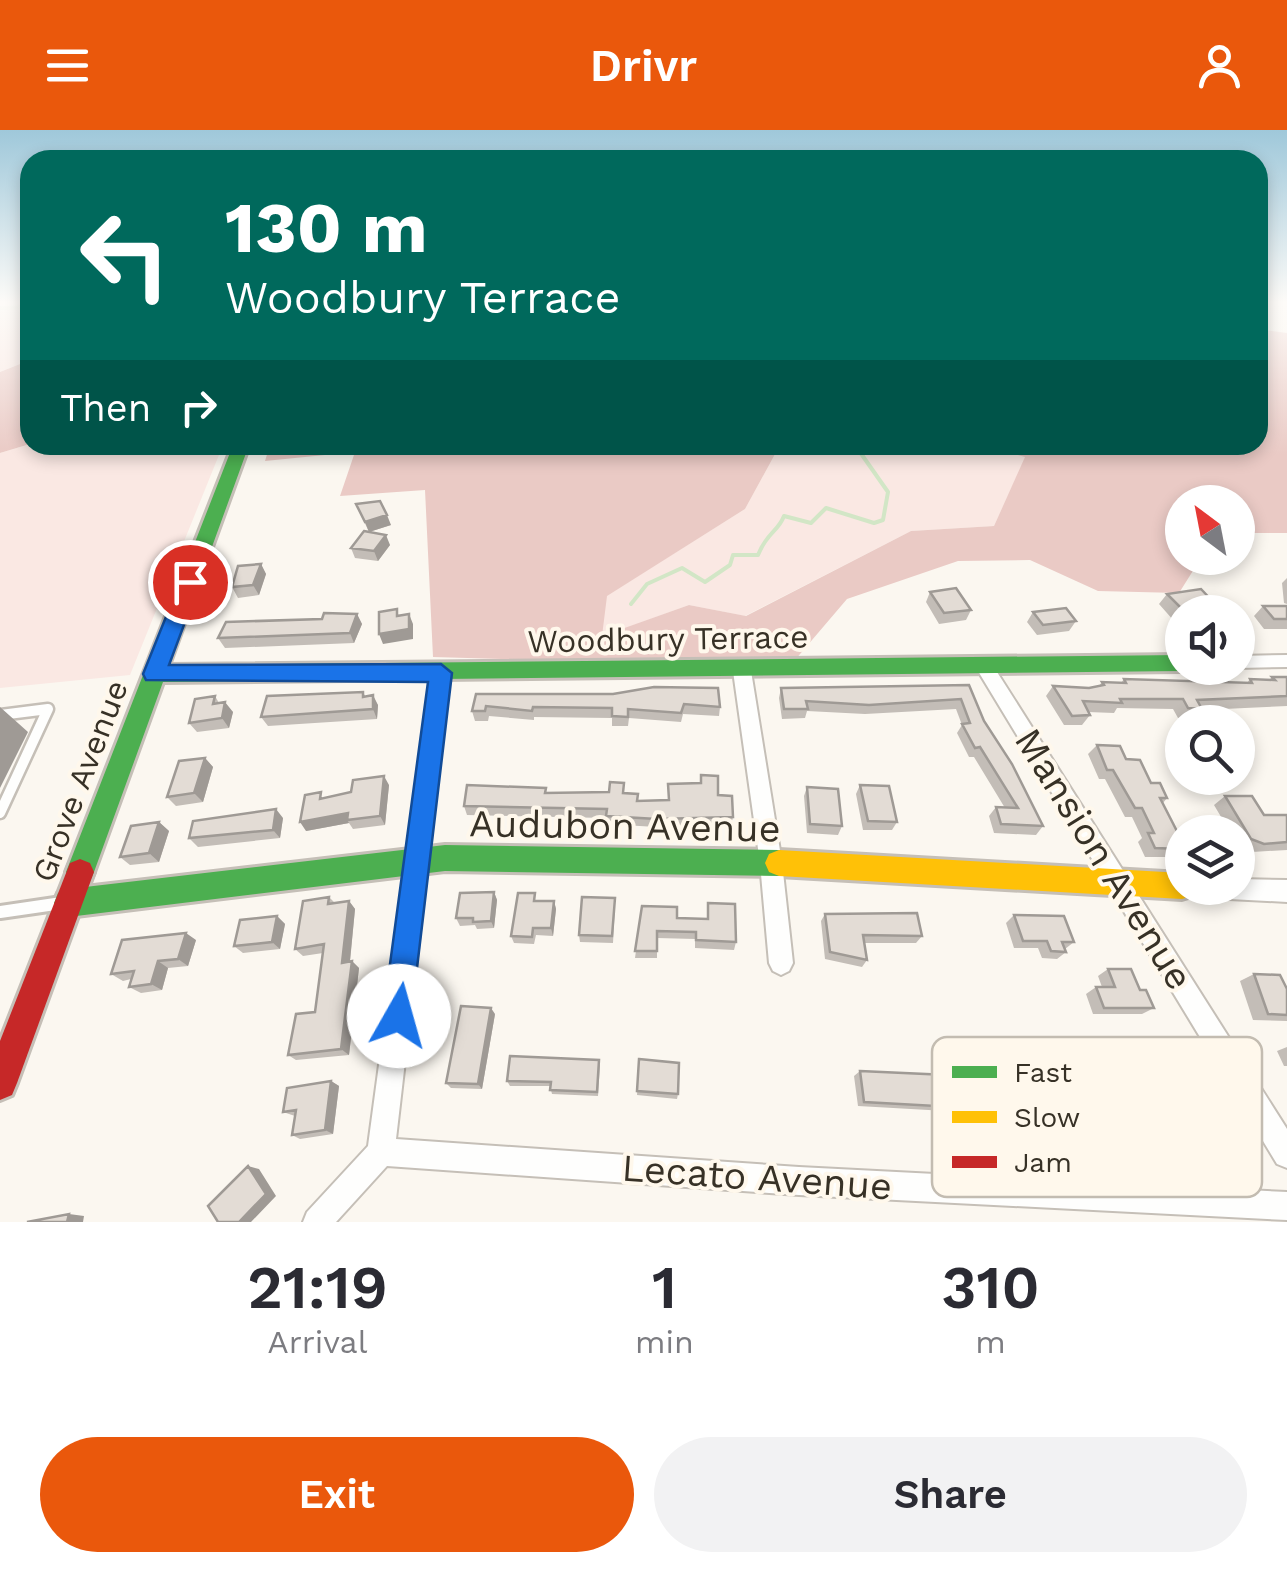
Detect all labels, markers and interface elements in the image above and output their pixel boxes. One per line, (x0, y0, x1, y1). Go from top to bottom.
icon: menu (40, 38, 95, 93)
icon: person (1192, 38, 1247, 93)
text: Drivr (590, 39, 697, 92)
text: 130 m (225, 187, 428, 269)
icon: left (60, 190, 190, 320)
text: Woodbury Terrace (225, 271, 620, 324)
icon: right (171, 380, 226, 435)
text: Then (60, 386, 151, 430)
north arrow (1165, 485, 1255, 575)
map controls (1165, 485, 1255, 905)
pin (148, 540, 233, 625)
icon: arrive (163, 555, 218, 610)
button: sound (1165, 595, 1255, 685)
street label: Woodbury Terrace (527, 618, 809, 660)
street label: Grove Avenue (24, 675, 136, 887)
button: search (1165, 705, 1255, 795)
street label: Mansion Avenue (1006, 720, 1202, 998)
street label: Audubon Avenue (469, 801, 781, 851)
button: layers (1165, 815, 1255, 905)
position arrow (347, 964, 451, 1068)
legend (932, 1037, 1262, 1197)
text: Fast (1014, 1056, 1072, 1089)
text: Slow (1014, 1101, 1080, 1134)
street label: Lecato Avenue (620, 1146, 894, 1208)
text: Jam (1014, 1146, 1072, 1179)
text: 21:19 (247, 1252, 388, 1323)
text: 1 (652, 1252, 677, 1323)
text: 310 (941, 1252, 1040, 1323)
text: Arrival (268, 1323, 367, 1361)
text: min (635, 1323, 694, 1361)
text: m (975, 1323, 1006, 1361)
button: Exit (40, 1437, 634, 1552)
button: Share (654, 1437, 1247, 1552)

